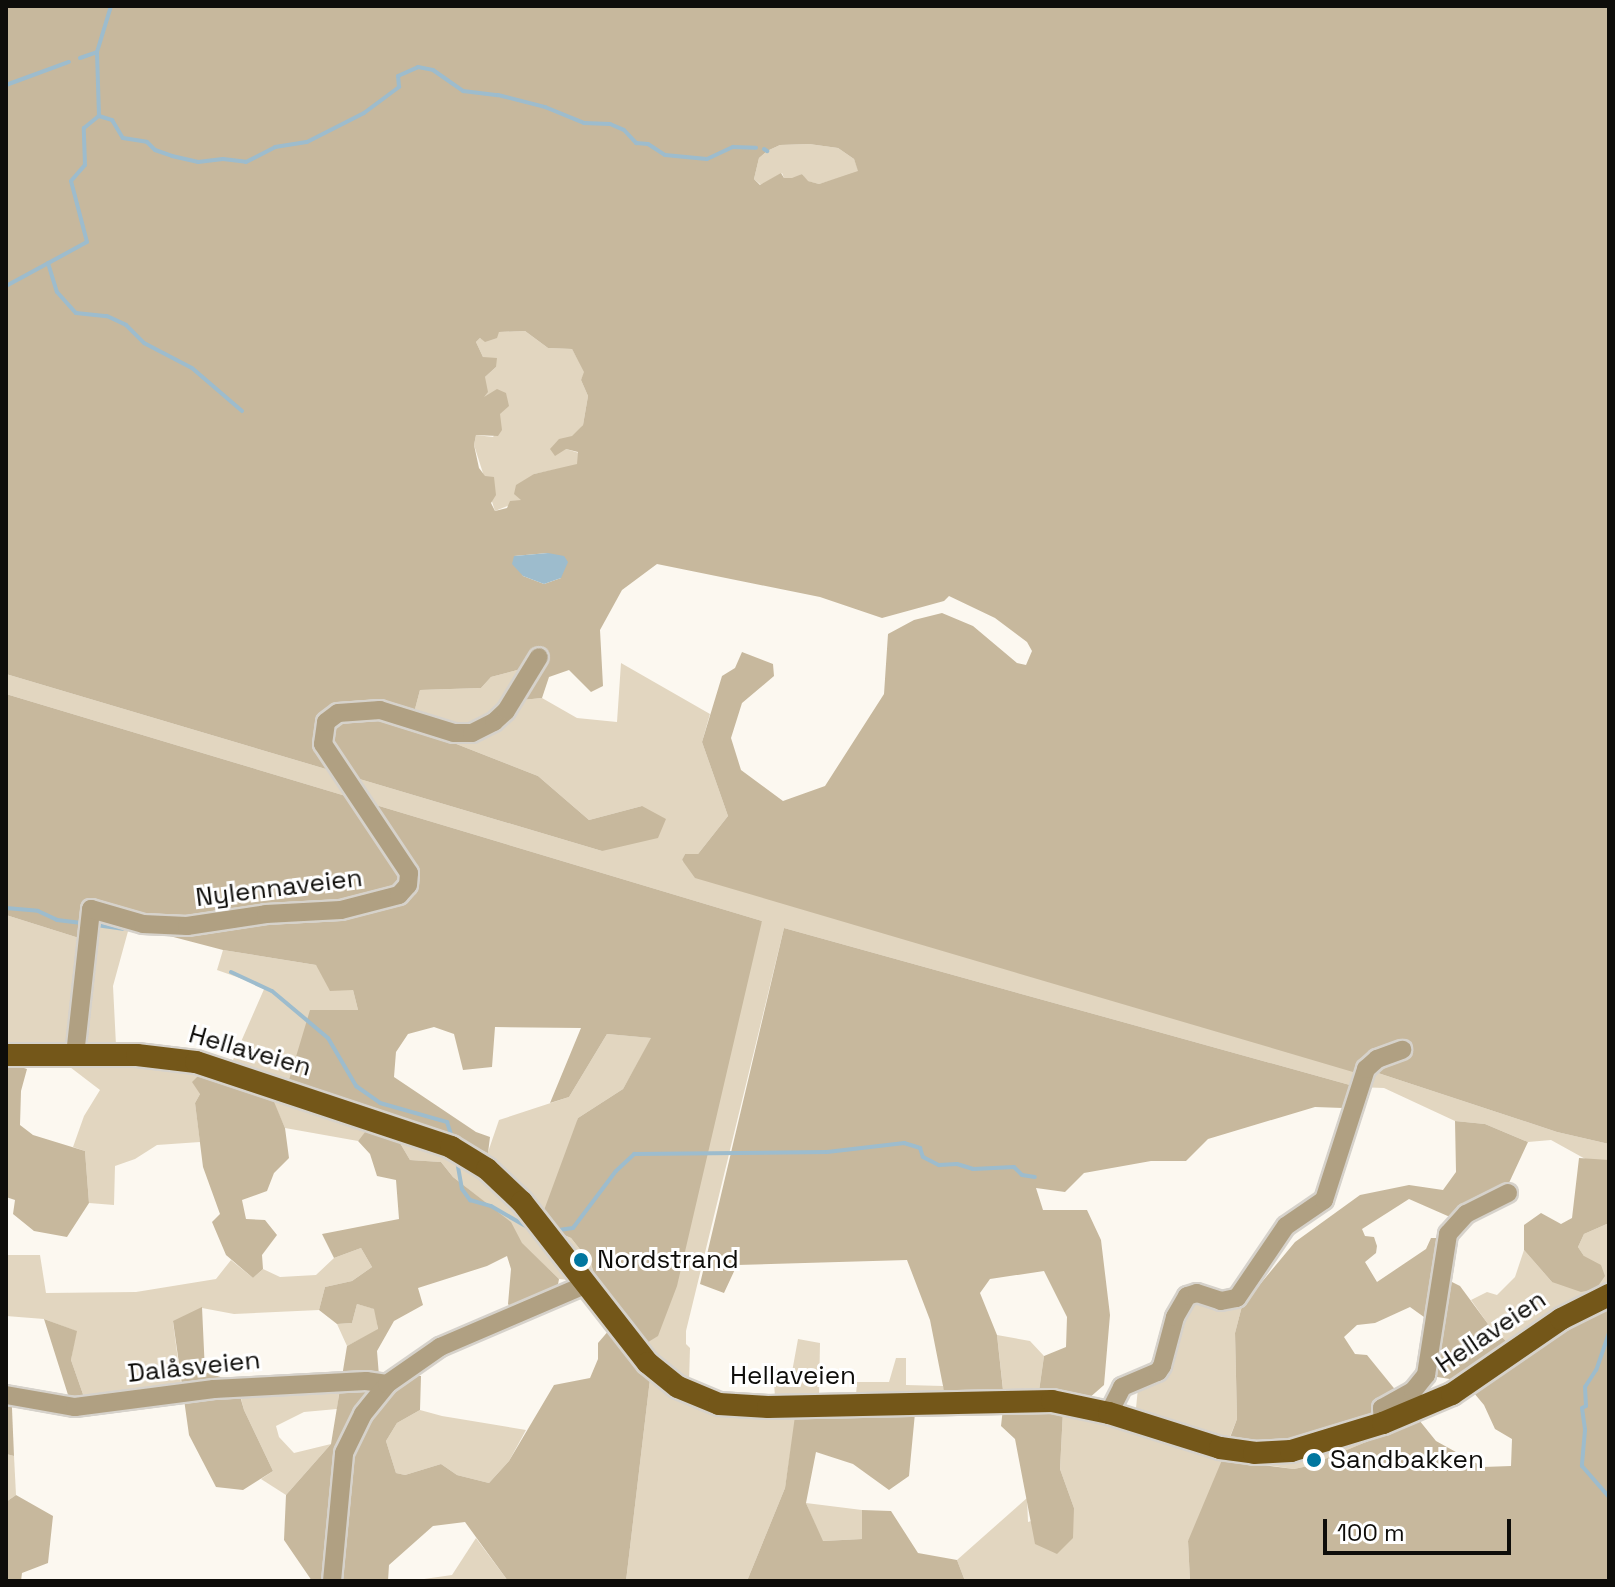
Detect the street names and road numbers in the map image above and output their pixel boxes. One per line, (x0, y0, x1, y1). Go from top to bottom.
street label: Nylennaveien (194, 862, 364, 914)
street label: Hellaveien (185, 1019, 315, 1083)
street label: Hellaveien (1430, 1284, 1552, 1380)
street label: Dalåsveien (126, 1345, 262, 1389)
street label: Hellaveien (730, 1360, 856, 1392)

